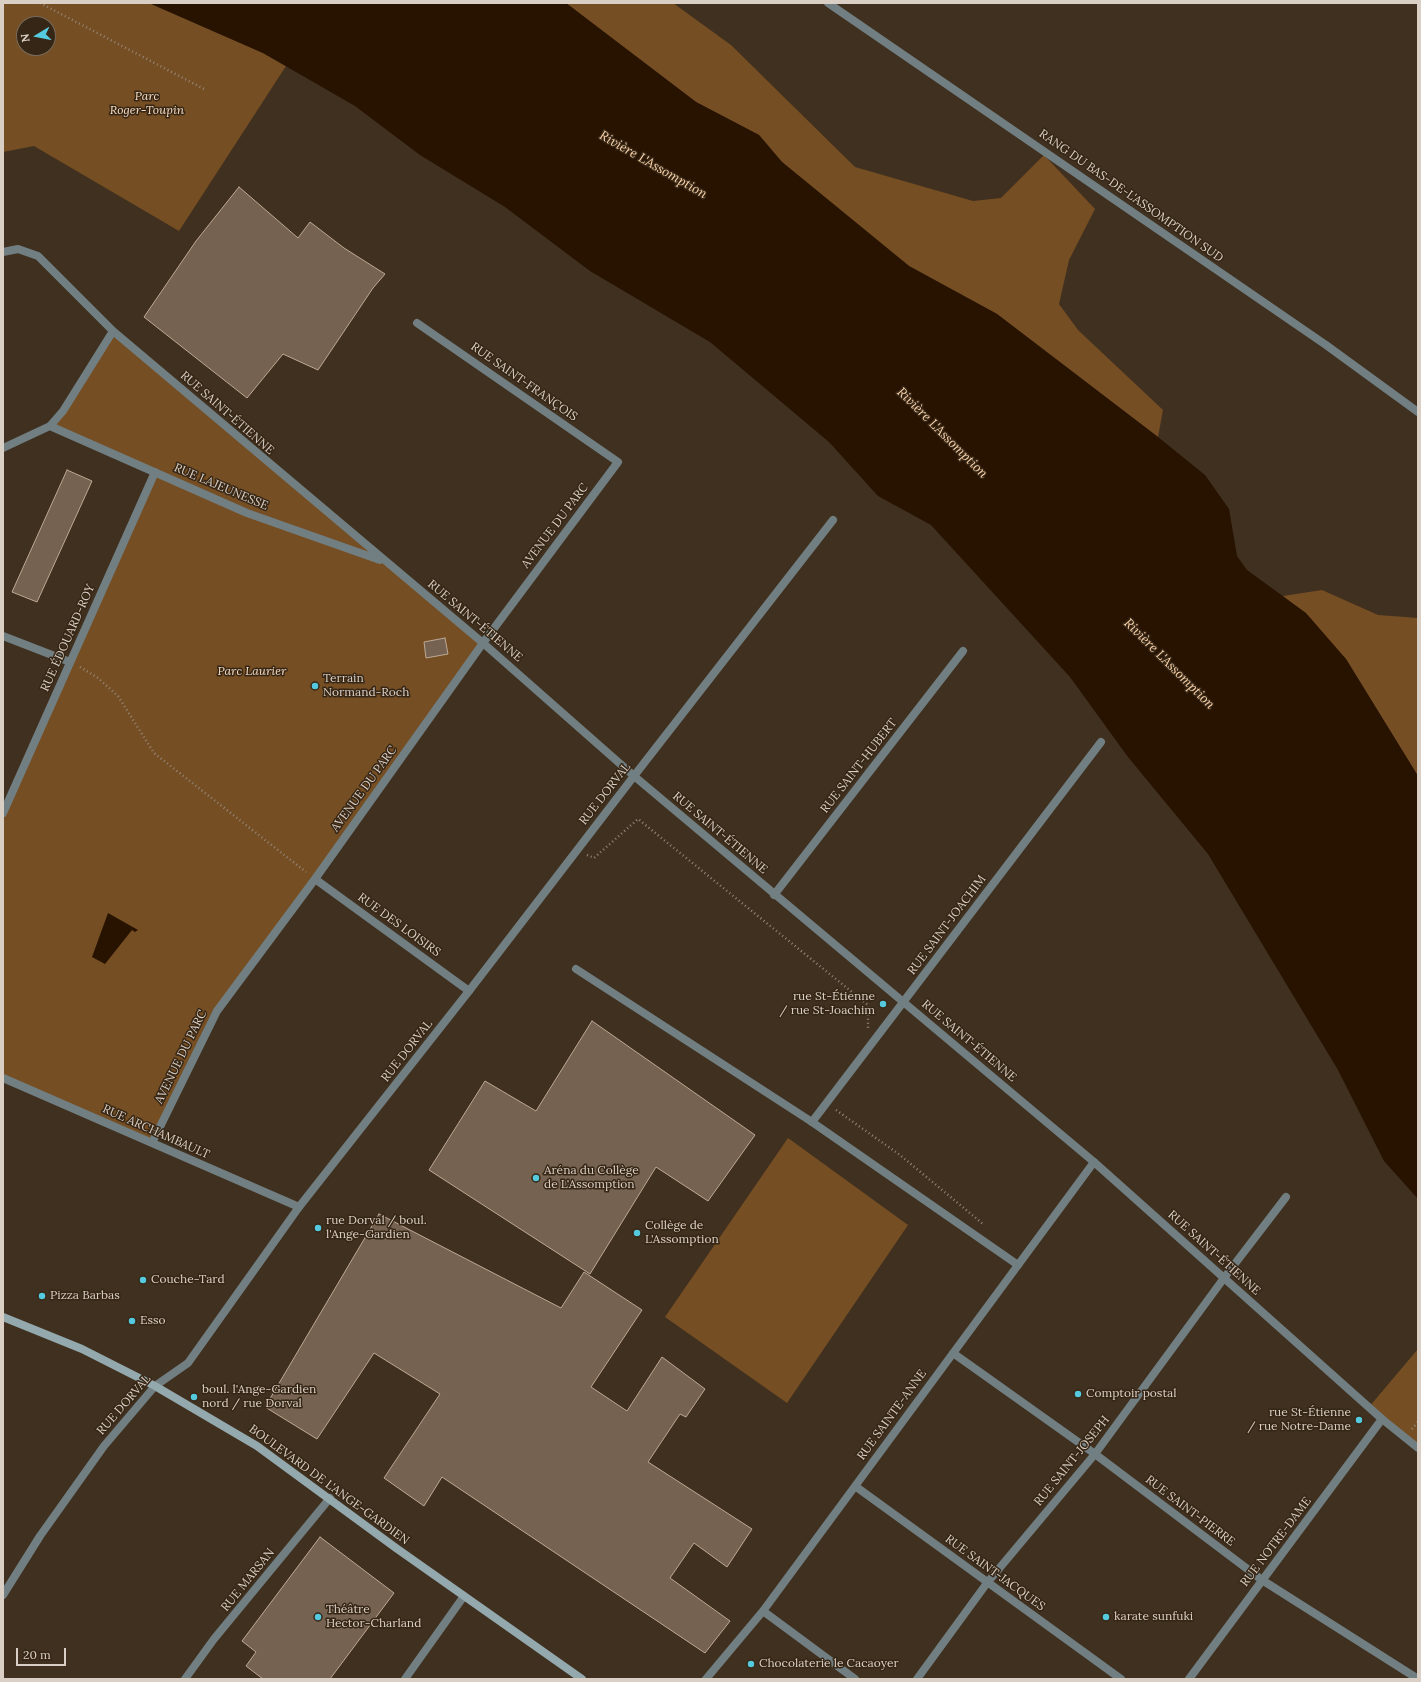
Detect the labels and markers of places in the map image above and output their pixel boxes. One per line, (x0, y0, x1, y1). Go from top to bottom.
place label: Terrain Normand-Roch (323, 672, 409, 700)
marker: Terrain Normand-Roch (310, 681, 320, 691)
place label: rue St-Étienne / rue St-Joachim (779, 990, 875, 1018)
marker: rue St-Étienne / rue St-Joachim (878, 999, 888, 1009)
place label: Aréna du Collège de L'Assomption (544, 1164, 639, 1192)
marker: Aréna du Collège de L'Assomption (531, 1173, 541, 1183)
place label: rue Dorval / boul. l'Ange-Gardien (326, 1214, 427, 1242)
place label: Collège de L'Assomption (645, 1219, 719, 1247)
marker: rue Dorval / boul. l'Ange-Gardien (313, 1223, 323, 1233)
marker: Collège de L'Assomption (632, 1228, 642, 1238)
place label: Couche-Tard (151, 1273, 225, 1287)
marker: Couche-Tard (138, 1275, 148, 1285)
place label: Pizza Barbas (50, 1289, 120, 1303)
marker: Pizza Barbas (37, 1291, 47, 1301)
place label: Esso (140, 1314, 166, 1328)
marker: Esso (127, 1316, 137, 1326)
place label: boul. l'Ange-Gardien nord / rue Dorval (202, 1383, 316, 1411)
place label: Comptoir postal (1086, 1387, 1177, 1401)
marker: Comptoir postal (1073, 1389, 1083, 1399)
marker: boul. l'Ange-Gardien nord / rue Dorval (189, 1392, 199, 1402)
place label: rue St-Étienne / rue Notre-Dame (1247, 1406, 1351, 1434)
marker: rue St-Étienne / rue Notre-Dame (1354, 1415, 1364, 1425)
place label: Théâtre Hector-Charland (326, 1603, 421, 1631)
place label: karate sunfuki (1114, 1610, 1193, 1624)
marker: Théâtre Hector-Charland (313, 1612, 323, 1622)
marker: karate sunfuki (1101, 1612, 1111, 1622)
place label: Chocolaterie le Cacaoyer (759, 1657, 899, 1671)
marker: Chocolaterie le Cacaoyer (746, 1659, 756, 1669)

